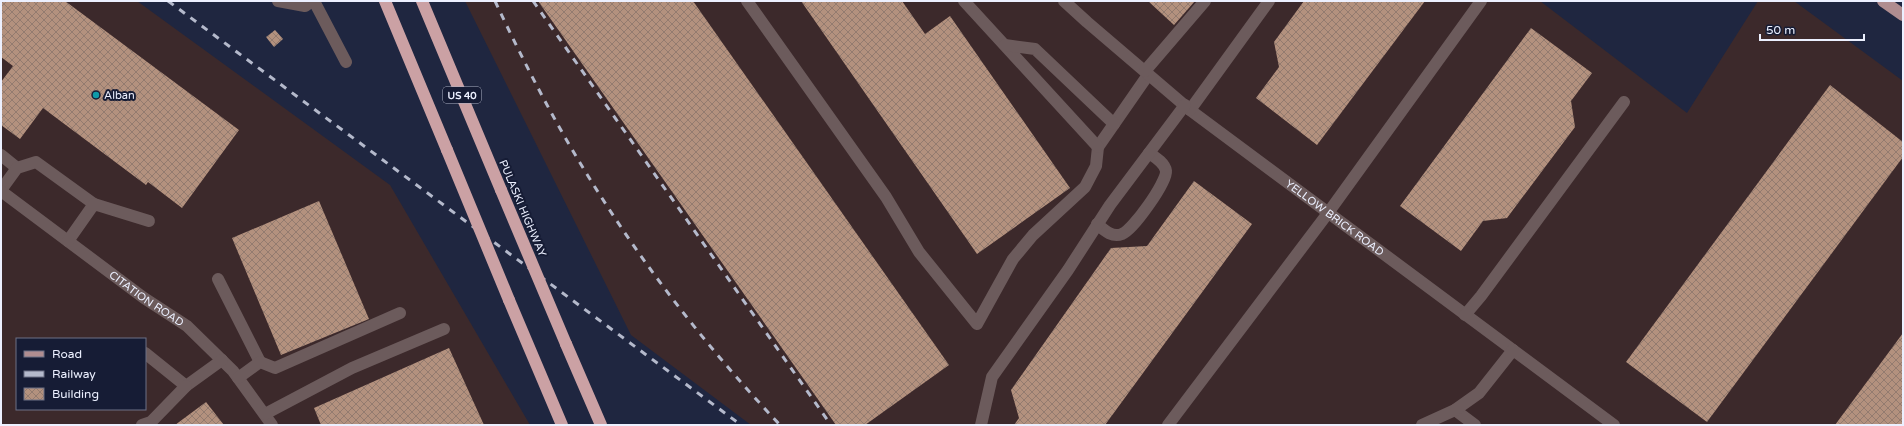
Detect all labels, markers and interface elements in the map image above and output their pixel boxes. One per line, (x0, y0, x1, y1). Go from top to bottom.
scale bar (1760, 16, 1864, 42)
text: 50 m (1766, 23, 1795, 37)
road number: US 40 (443, 87, 481, 103)
place label: Alban (104, 89, 135, 102)
marker: Alban (91, 90, 101, 100)
street label: PULASKI HIGHWAY (496, 158, 549, 259)
street label: YELLOW BRICK ROAD (1283, 177, 1386, 259)
street label: CITATION ROAD (107, 268, 186, 329)
legend (16, 338, 146, 410)
text: Road (52, 347, 82, 361)
text: Railway (52, 367, 96, 381)
text: Building (52, 387, 99, 401)

